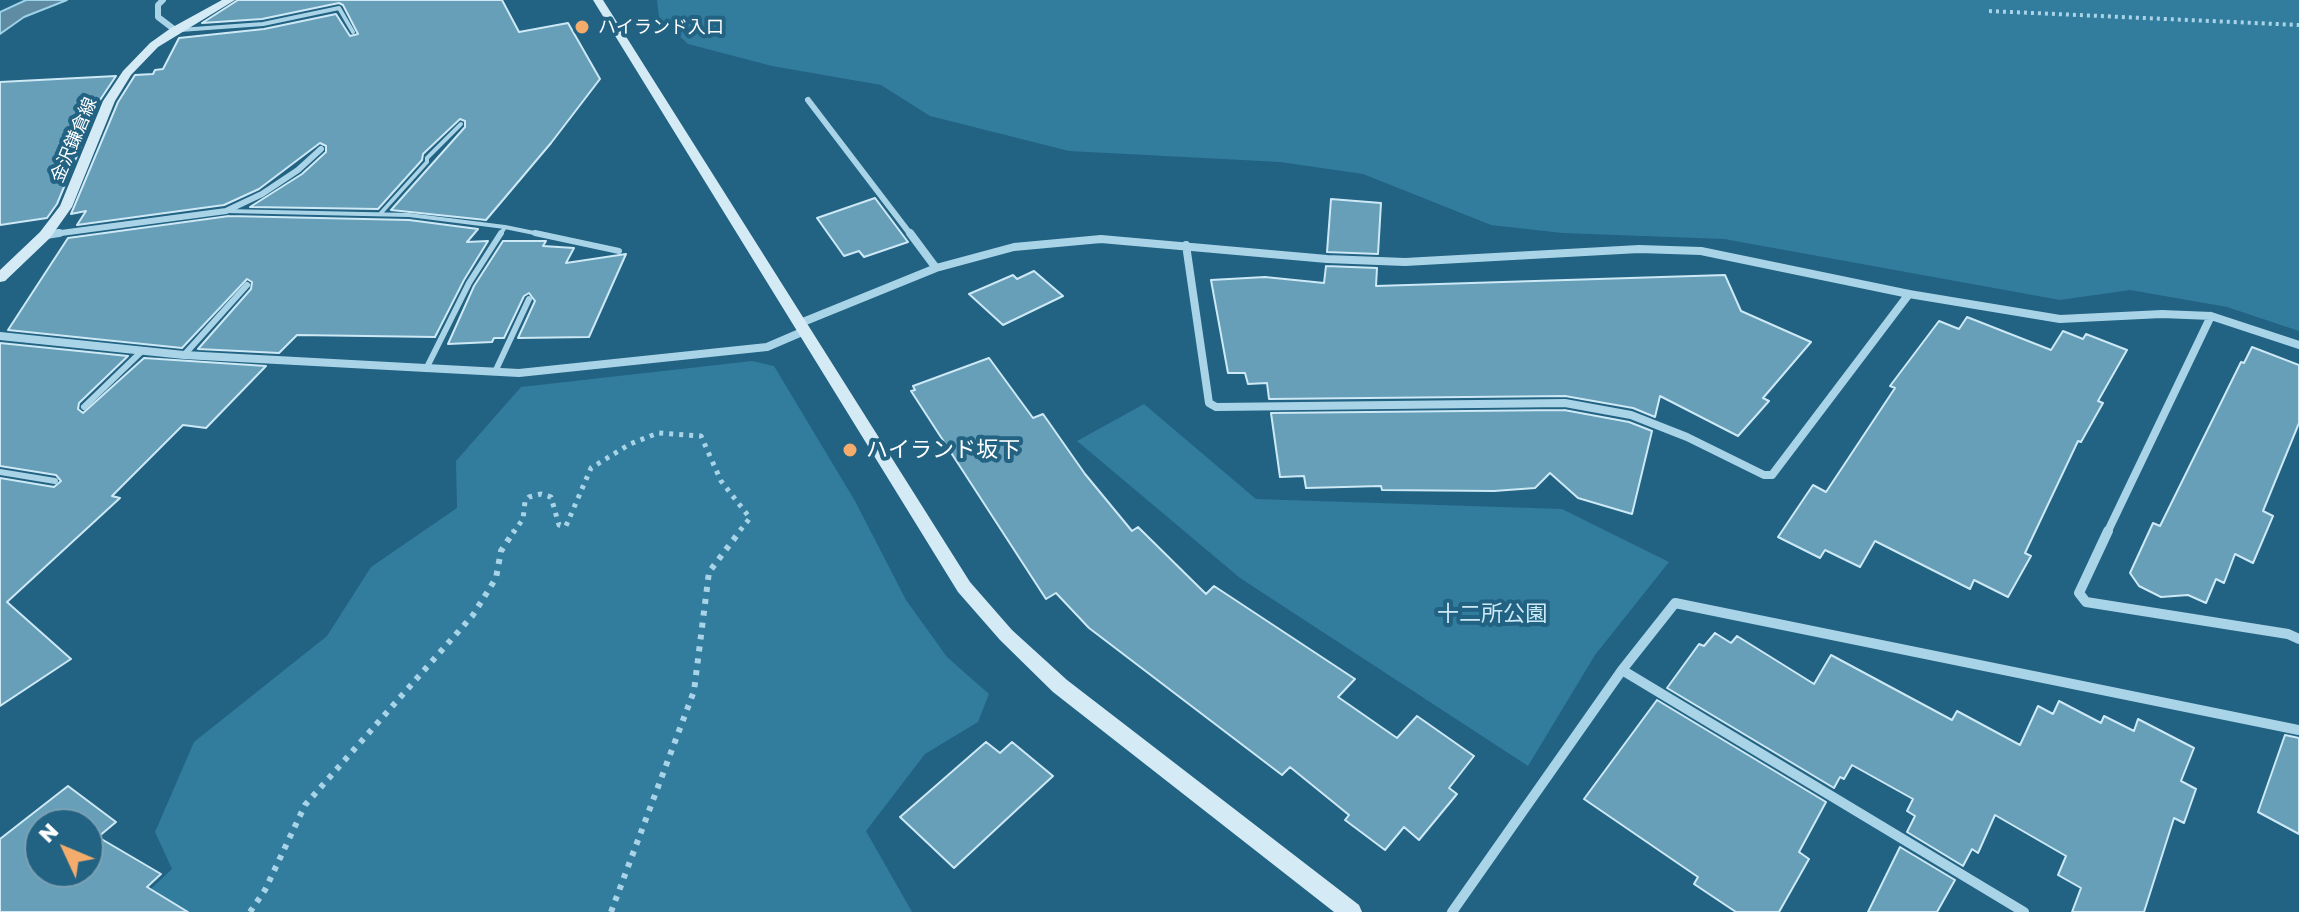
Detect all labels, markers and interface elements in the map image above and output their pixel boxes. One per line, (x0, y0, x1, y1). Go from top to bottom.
place label: ハイランド入口 (598, 16, 724, 38)
marker: ハイランド入口 (573, 18, 591, 36)
street label: 金沢鎌倉線 (46, 94, 102, 186)
place label: ハイランド坂下 (866, 437, 1020, 463)
marker: ハイランド坂下 (841, 441, 859, 459)
park label: 十二所公園 (1437, 601, 1547, 627)
north arrow (24, 808, 104, 888)
text: N (32, 817, 63, 848)

